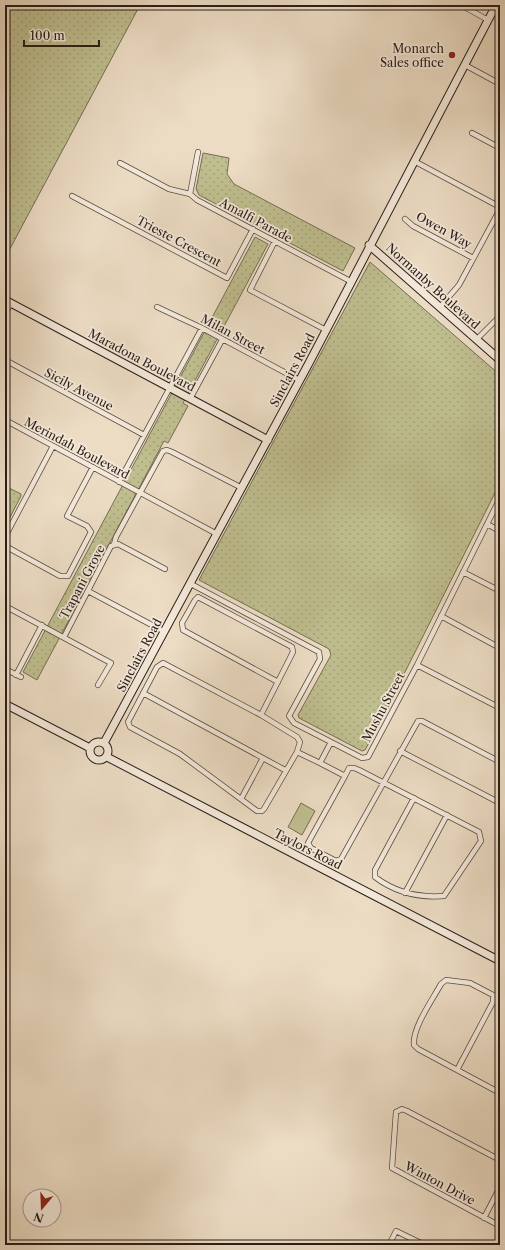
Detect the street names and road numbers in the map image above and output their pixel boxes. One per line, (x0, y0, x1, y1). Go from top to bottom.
street label: Amalfi Parade (216, 194, 295, 246)
street label: Owen Way (414, 209, 475, 252)
street label: Trieste Crescent (134, 212, 225, 270)
street label: Normanby Boulevard (383, 240, 484, 333)
street label: Milan Street (198, 311, 268, 357)
street label: Maradona Boulevard (86, 325, 199, 395)
street label: Sinclairs Road (266, 330, 318, 409)
street label: Sicily Avenue (42, 365, 116, 414)
street label: Merindah Boulevard (22, 414, 133, 482)
street label: Trapani Grove (56, 542, 108, 622)
street label: Sinclairs Road (113, 615, 165, 694)
street label: Mushu Street (358, 669, 408, 744)
street label: Taylors Road (271, 825, 345, 873)
street label: Winton Drive (401, 1158, 478, 1208)

